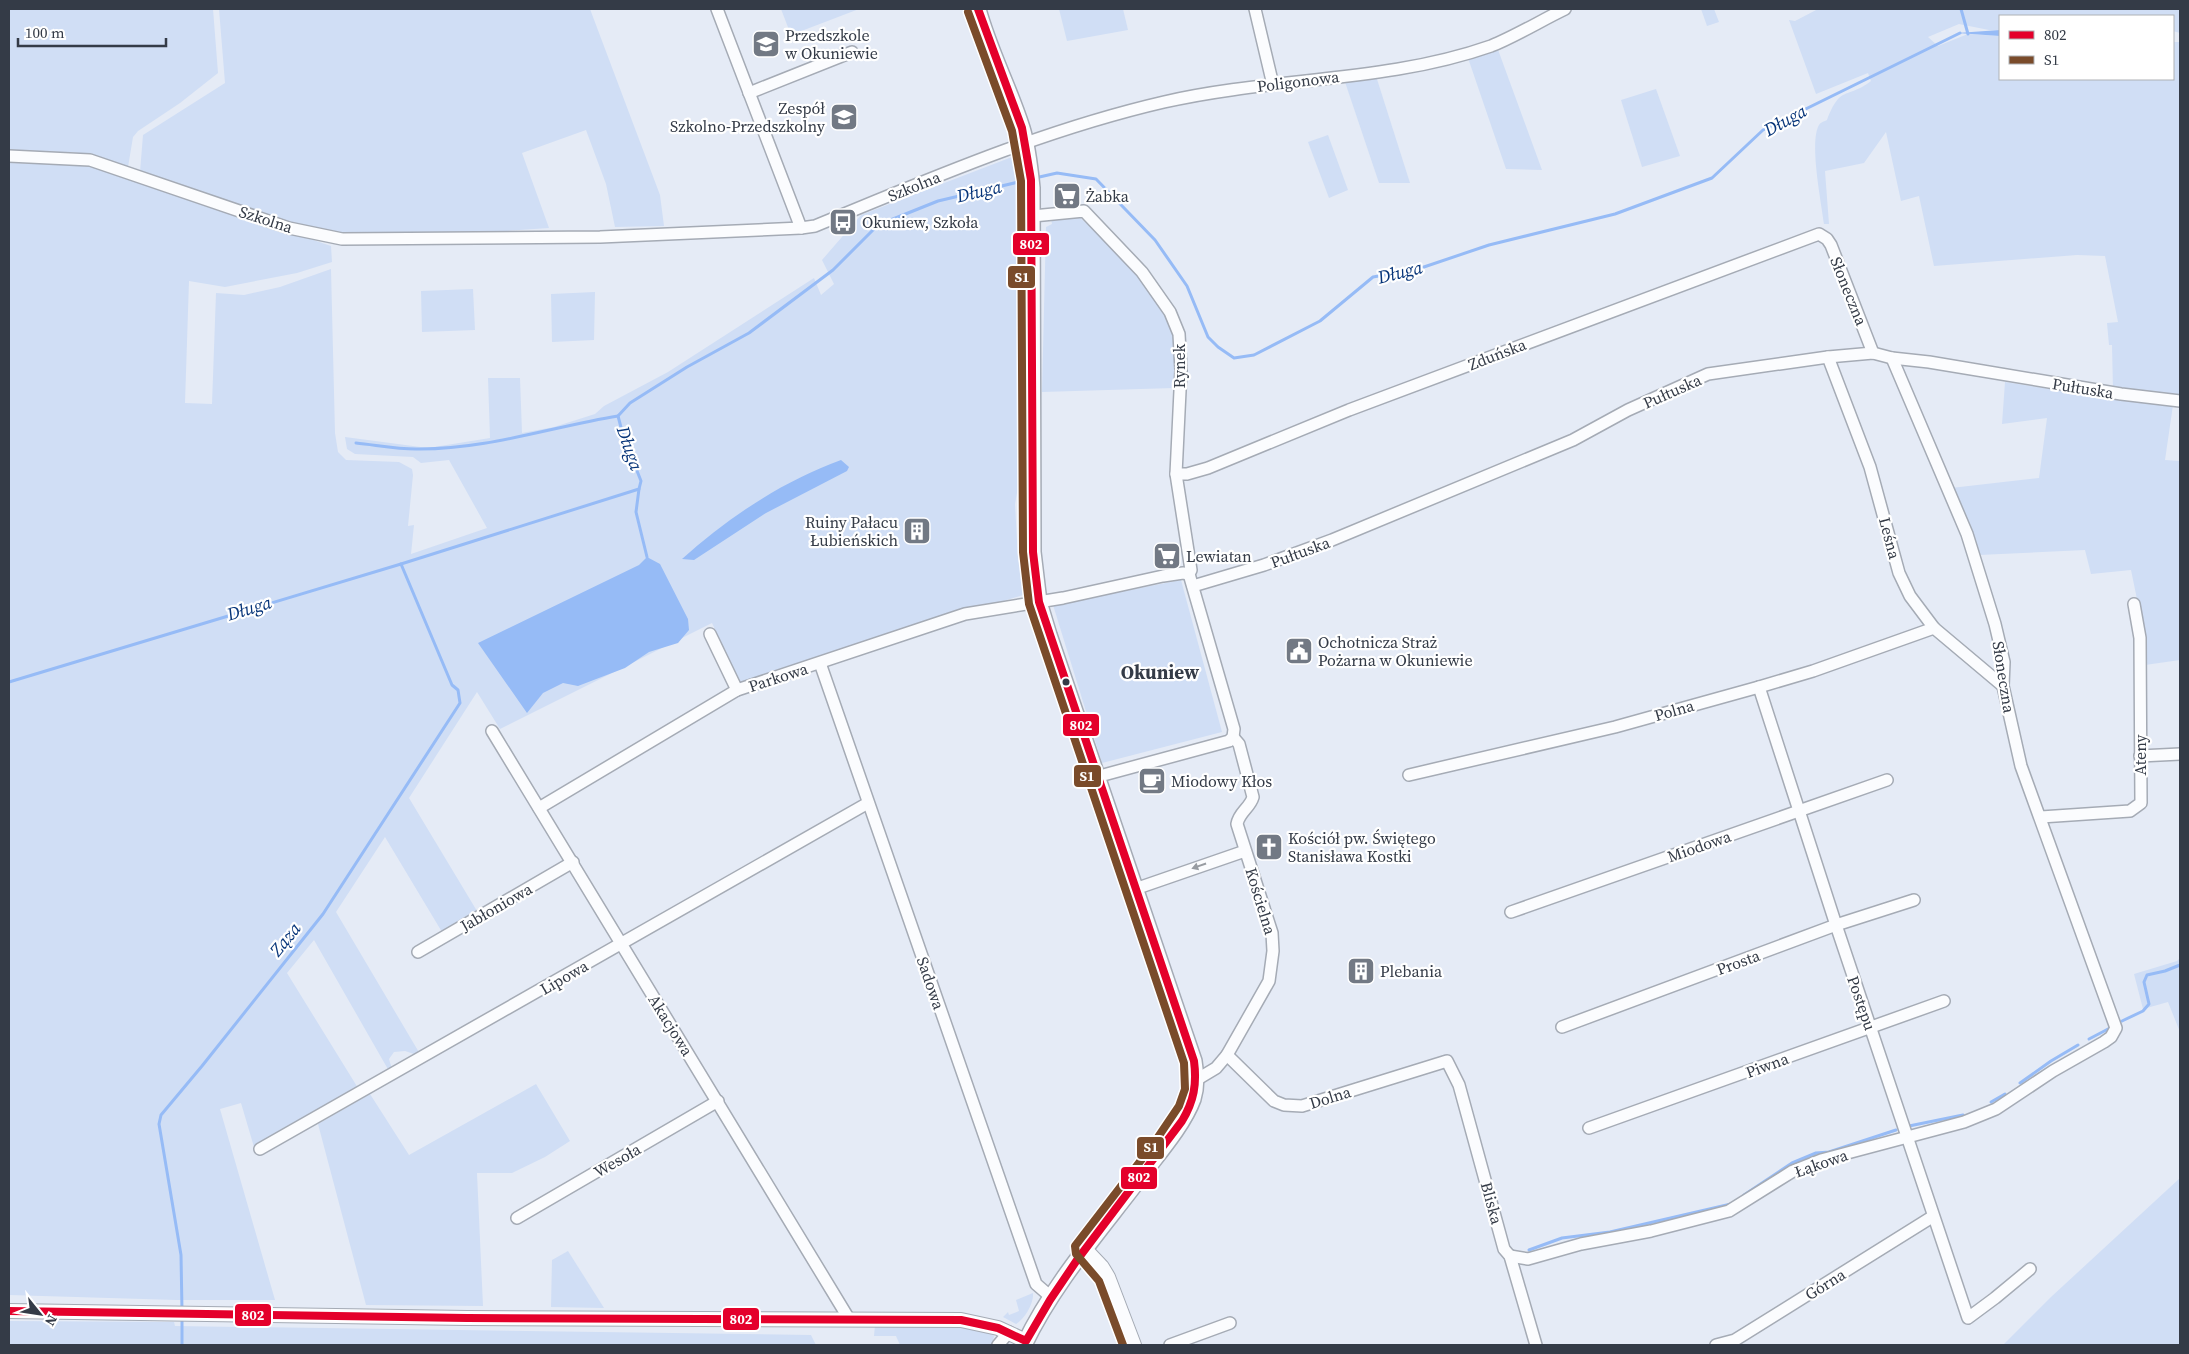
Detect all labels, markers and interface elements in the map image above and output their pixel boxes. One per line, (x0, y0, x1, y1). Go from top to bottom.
scale bar (18, 15, 165, 47)
legend (1999, 15, 2174, 80)
text: 100 m (25, 22, 65, 43)
place label: Przedszkole w Okuniewie (785, 24, 878, 64)
text: 802 (2044, 24, 2067, 45)
school or university icon: Przedszkole w Okuniewie (751, 29, 781, 59)
text: S1 (2044, 49, 2059, 70)
street label: Poligonowa (1256, 65, 1341, 97)
place label: Zespół Szkolno-Przedszkolny (670, 97, 826, 137)
water label: Długa (1758, 98, 1811, 142)
school or university icon: Zespół Szkolno-Przedszkolny (829, 102, 859, 132)
street label: Szkolna (884, 165, 944, 207)
water label: Długa (953, 174, 1005, 209)
supermarket icon: Żabka (1052, 181, 1082, 211)
place label: Żabka (1086, 185, 1130, 207)
street label: Szkolna (236, 200, 296, 238)
bus stop icon: Okuniew, Szkoła (828, 207, 858, 237)
place label: Okuniew, Szkoła (862, 211, 979, 233)
line badge: 802 (1012, 232, 1050, 256)
text: 802 (1020, 234, 1043, 254)
street label: Słoneczna (1825, 253, 1873, 329)
water label: Długa (1374, 254, 1426, 290)
line badge: S1 (1007, 265, 1036, 289)
text: S1 (1014, 267, 1030, 287)
street label: Zduńska (1465, 333, 1530, 375)
street label: Rynek (1168, 343, 1190, 388)
street label: Pułtuska (1639, 368, 1705, 414)
street label: Pułtuska (2051, 372, 2116, 404)
water label: Długa (610, 421, 649, 474)
place label: Ruiny Pałacu Łubieńskich (805, 511, 898, 551)
street label: Leśna (1874, 515, 1906, 562)
building icon: Ruiny Pałacu Łubieńskich (902, 516, 932, 546)
street label: Pułtuska (1267, 531, 1334, 573)
supermarket icon: Lewiatan (1152, 541, 1182, 571)
place label: Lewiatan (1186, 545, 1252, 567)
water label: Długa (223, 589, 275, 627)
place label: Ochotnicza Straż Pożarna w Okuniewie (1318, 631, 1473, 671)
public building icon: Ochotnicza Straż Pożarna w Okuniewie (1284, 636, 1314, 666)
street label: Słoneczna (1987, 640, 2021, 715)
street label: Parkowa (745, 657, 811, 697)
district label: Okuniew (1121, 659, 1199, 685)
unlabelled marker (1061, 677, 1071, 687)
street label: Polna (1652, 694, 1697, 726)
line badge: 802 (1062, 713, 1100, 737)
text: 802 (1070, 715, 1093, 735)
street label: Ateny (2129, 734, 2151, 776)
line badge: S1 (1073, 764, 1102, 788)
text: S1 (1079, 766, 1095, 786)
cafe icon: Miodowy Kłos (1137, 766, 1167, 796)
place label: Miodowy Kłos (1171, 770, 1272, 792)
street label: Miodowa (1664, 825, 1735, 867)
place label: Kościół pw. Świętego Stanisława Kostki (1288, 827, 1436, 867)
church icon: Kościół pw. Świętego Stanisława Kostki (1254, 832, 1284, 862)
one-way arrow (1191, 863, 1206, 871)
street label: Kościelna (1240, 865, 1282, 938)
street label: Jabłoniowa (455, 877, 537, 937)
water label: Ząza (263, 916, 307, 962)
street label: Prosta (1713, 944, 1764, 980)
street label: Lipowa (536, 954, 593, 1000)
street label: Sadowa (912, 954, 951, 1013)
building icon: Plebania (1346, 956, 1376, 986)
place label: Plebania (1380, 960, 1443, 982)
street label: Postępu (1842, 973, 1882, 1033)
street label: Akacjowa (643, 990, 699, 1061)
street label: Piwna (1742, 1047, 1792, 1083)
street label: Dolna (1306, 1080, 1354, 1114)
line badge: S1 (1136, 1136, 1165, 1160)
street label: Wesoła (590, 1137, 645, 1182)
text: S1 (1143, 1137, 1159, 1157)
street label: Łąkowa (1791, 1143, 1851, 1182)
line badge: 802 (1120, 1166, 1158, 1190)
text: 802 (1128, 1167, 1151, 1187)
street label: Bliska (1476, 1179, 1508, 1227)
street label: Górna (1800, 1262, 1850, 1305)
north arrow (15, 1289, 65, 1339)
line badge: 802 (234, 1303, 272, 1327)
text: 802 (242, 1305, 265, 1325)
line badge: 802 (722, 1307, 760, 1331)
text: 802 (730, 1309, 753, 1329)
text: N (40, 1311, 62, 1330)

